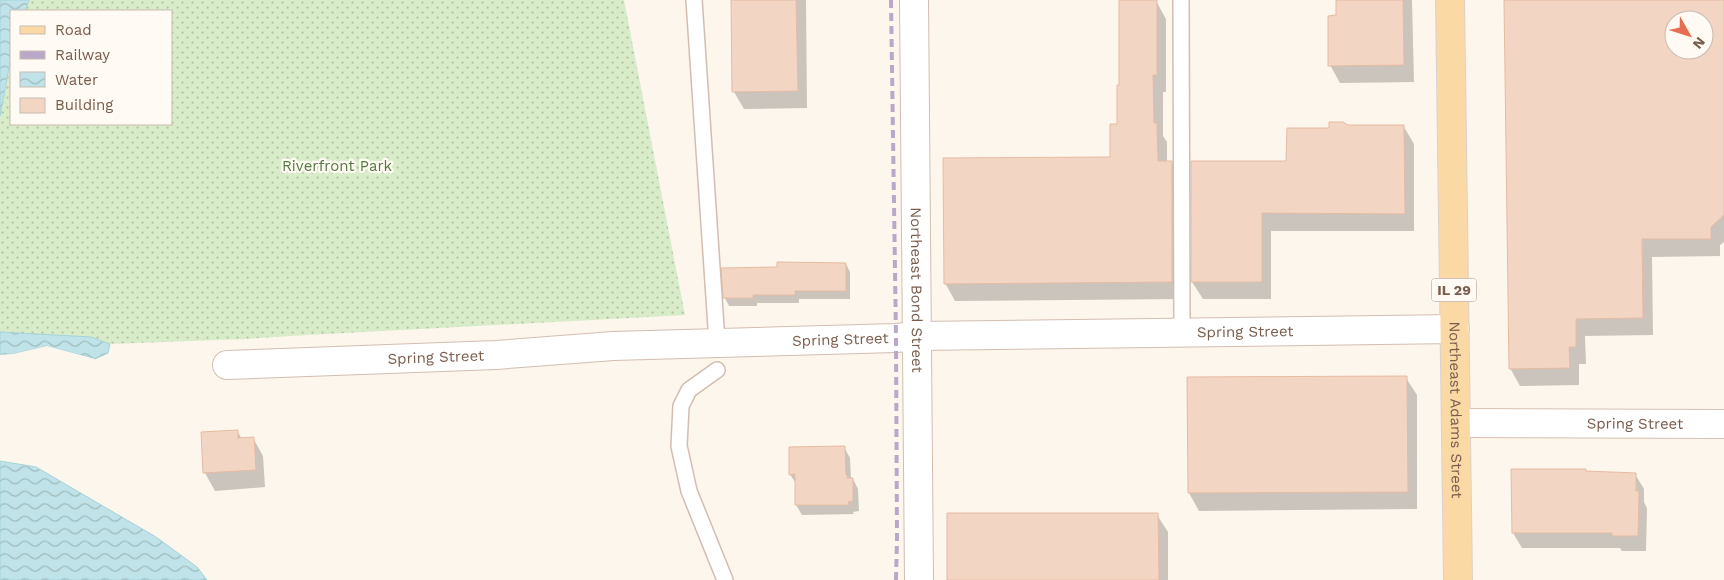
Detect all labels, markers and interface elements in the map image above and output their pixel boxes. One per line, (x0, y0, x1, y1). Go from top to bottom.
legend (10, 10, 172, 125)
north arrow (1664, 10, 1714, 60)
text: Road (55, 21, 92, 39)
text: N (1690, 34, 1709, 52)
text: Railway (55, 46, 110, 64)
text: Water (55, 71, 98, 89)
text: Building (55, 96, 113, 114)
park label: Riverfront Park (282, 157, 393, 175)
street label: Northeast Bond Street (907, 207, 926, 374)
road number: IL 29 (1432, 278, 1476, 302)
street label: Northeast Adams Street (1445, 321, 1466, 499)
street label: Spring Street (1197, 322, 1294, 341)
street label: Spring Street (792, 329, 890, 350)
street label: Spring Street (387, 346, 485, 368)
street label: Spring Street (1587, 414, 1684, 433)

